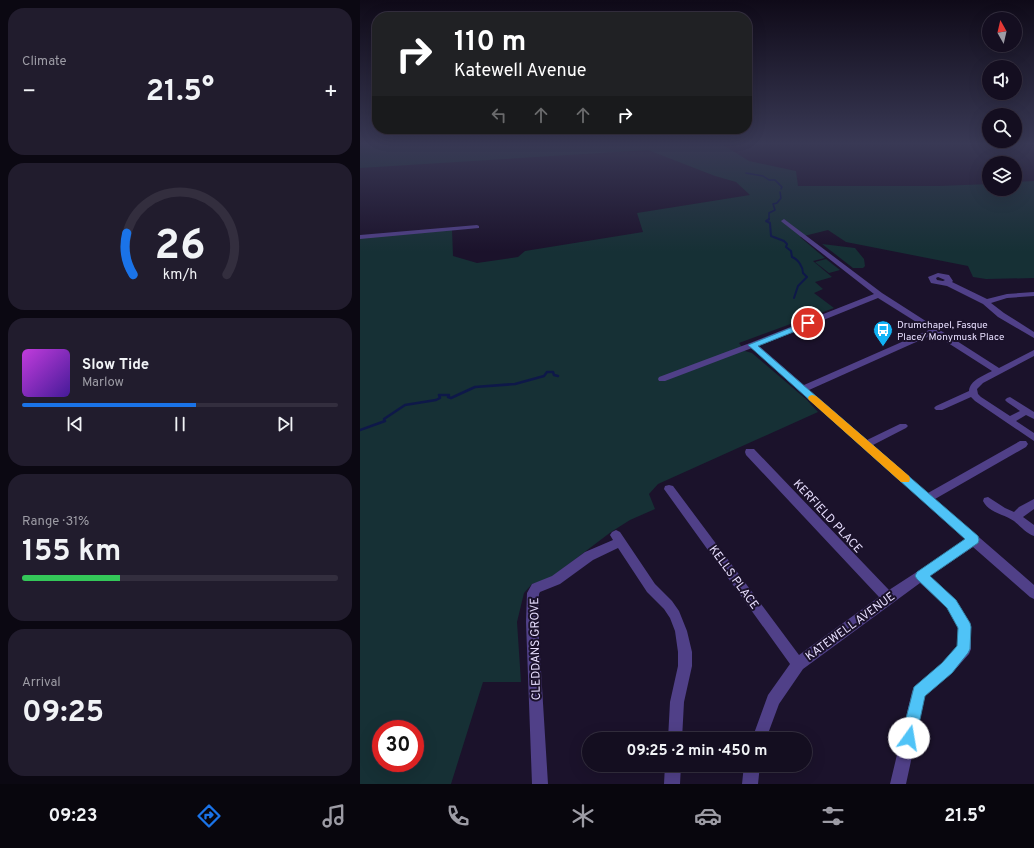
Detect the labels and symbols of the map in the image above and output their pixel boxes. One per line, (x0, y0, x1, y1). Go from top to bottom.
north arrow (982, 12, 1022, 52)
pin (791, 306, 825, 340)
bus stop icon: Drumchapel, Fasque Place/ Monymusk Place (872, 319, 894, 347)
place label: Drumchapel, Fasque Place/ Monymusk Place (897, 319, 1004, 344)
street label: KERFIELD PLACE (789, 477, 865, 557)
street label: KELLS PLACE (705, 542, 762, 613)
street label: KATEWELL AVENUE (803, 589, 899, 665)
street label: CLEDDANS GROVE (527, 597, 545, 701)
position arrow (888, 717, 930, 759)
speed limit sign: 30 (372, 720, 424, 772)

